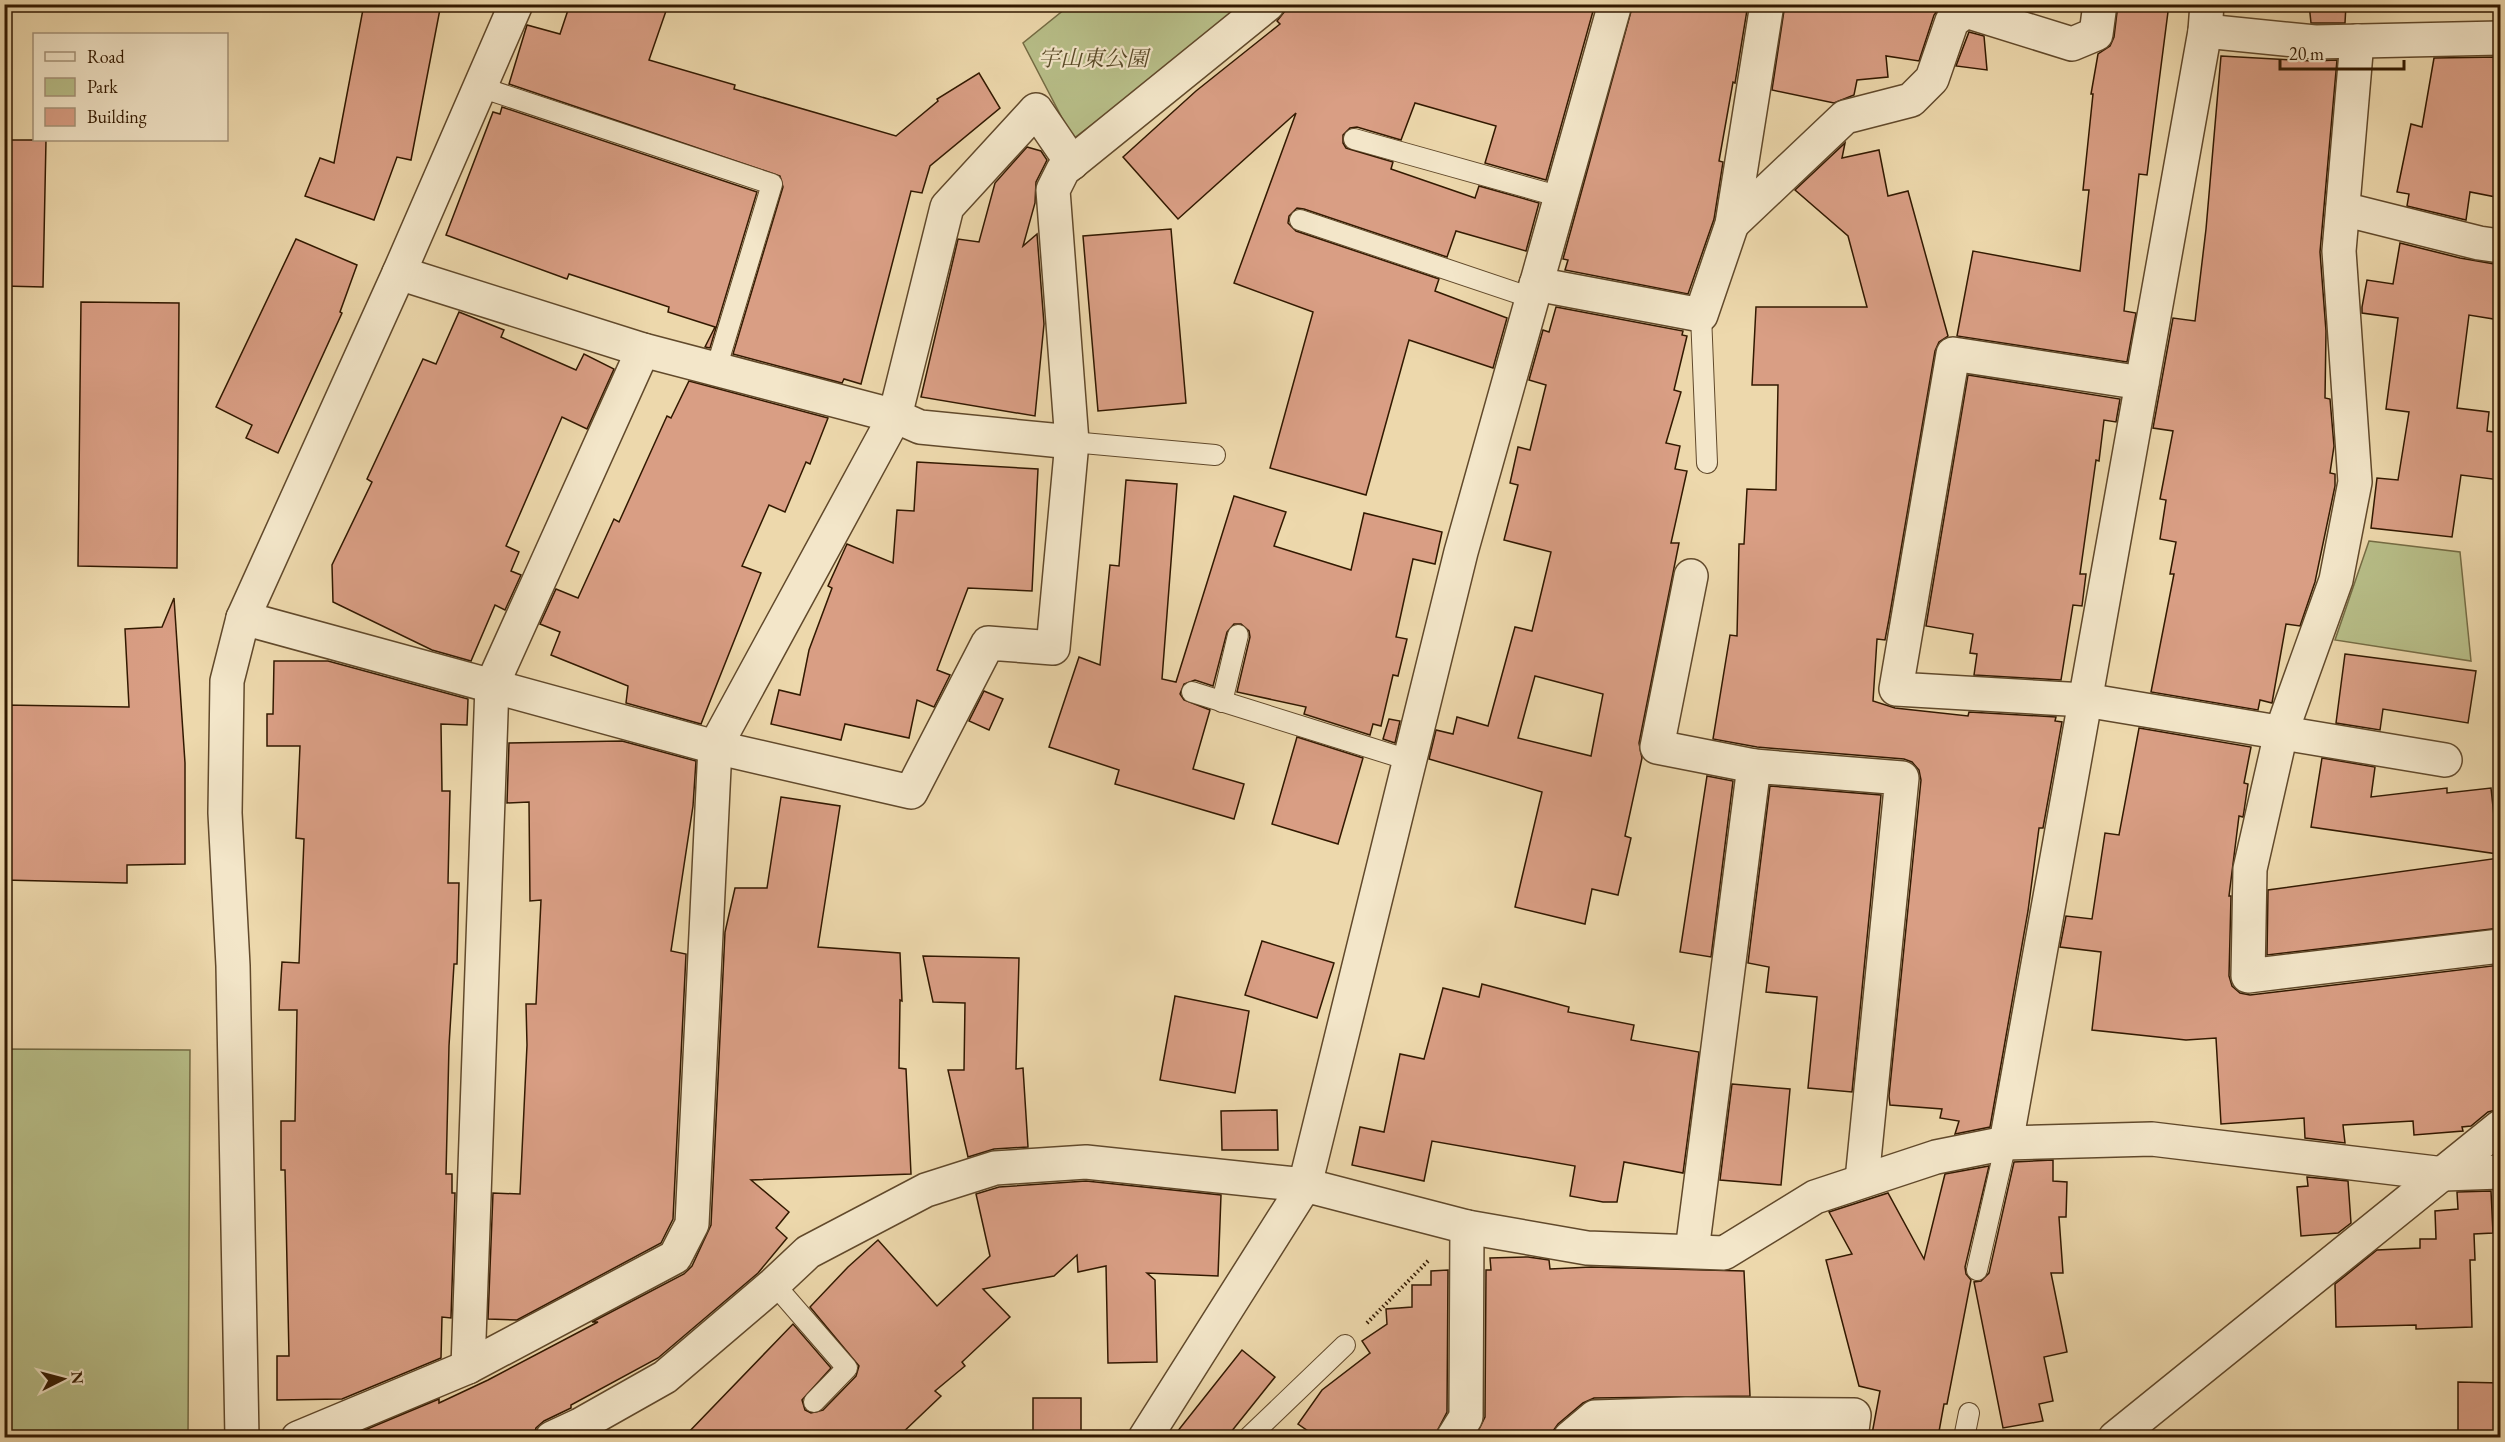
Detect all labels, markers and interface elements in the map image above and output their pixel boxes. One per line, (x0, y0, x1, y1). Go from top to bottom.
legend (33, 33, 228, 141)
scale bar (2280, 33, 2404, 71)
text: 20 m (2289, 42, 2324, 65)
park label: 宇山東公園 (1038, 44, 1151, 73)
text: Road (87, 45, 126, 68)
text: Park (87, 75, 118, 98)
text: Building (87, 105, 147, 128)
north arrow (33, 1349, 93, 1409)
text: N (66, 1370, 89, 1385)

